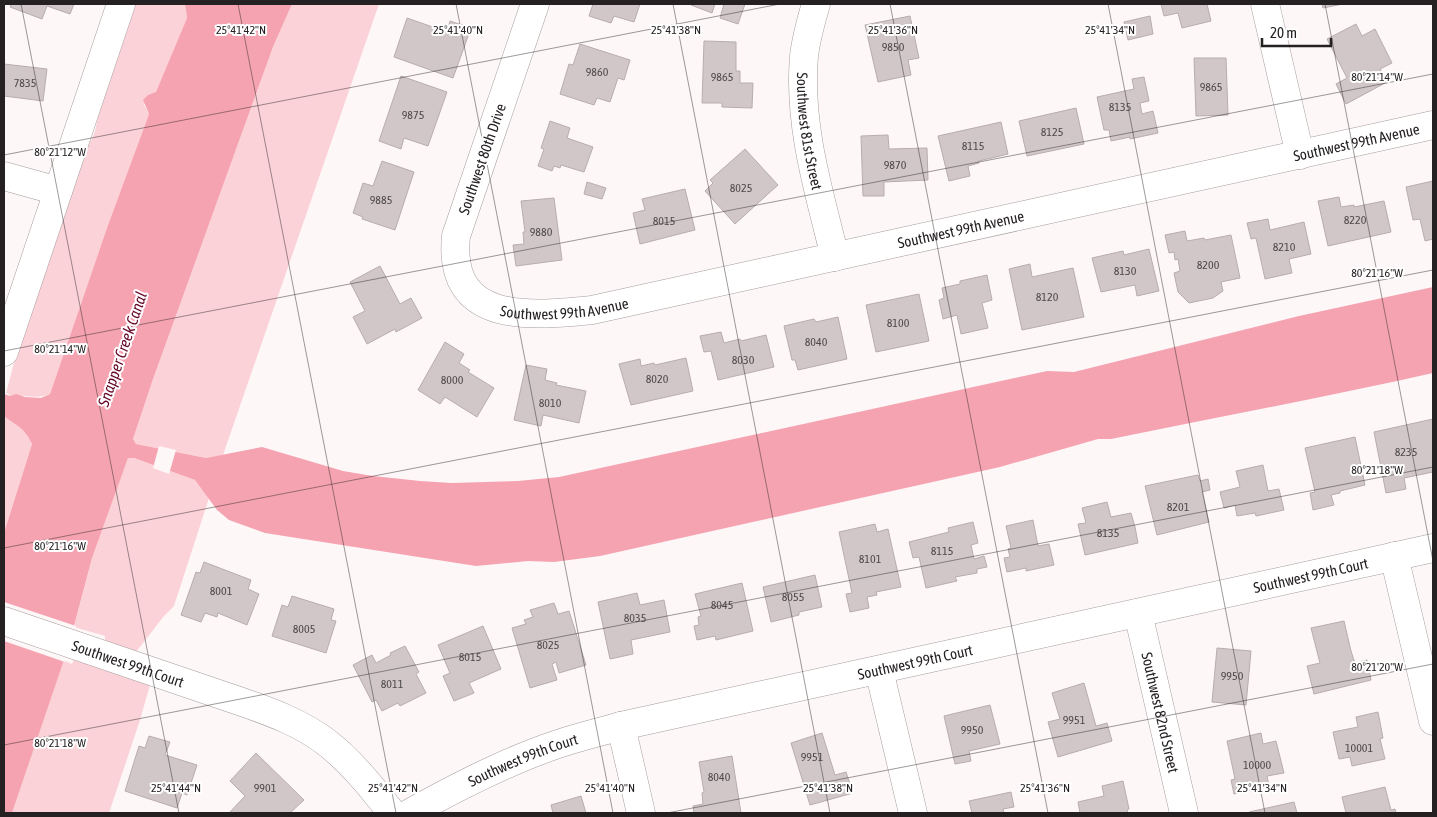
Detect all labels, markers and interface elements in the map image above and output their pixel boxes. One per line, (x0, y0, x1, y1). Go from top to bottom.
scale bar (1262, 15, 1331, 47)
text: 25°41'42"N (216, 23, 266, 37)
text: 25°41'40"N (433, 23, 483, 37)
text: 25°41'38"N (651, 23, 701, 37)
text: 25°41'36"N (868, 23, 918, 37)
text: 25°41'34"N (1085, 23, 1135, 37)
text: 20 m (1270, 24, 1297, 41)
house number: 9850 (882, 40, 905, 54)
house number: 9860 (586, 65, 609, 79)
house number: 9865 (711, 70, 733, 84)
text: 80°21'14"W (1351, 70, 1403, 84)
street label: Southwest 81st Street (794, 72, 826, 191)
house number: 7835 (14, 76, 36, 90)
house number: 9865 (1200, 80, 1222, 94)
house number: 8135 (1109, 100, 1131, 114)
street label: Southwest 80th Drive (455, 101, 509, 217)
house number: 9875 (402, 108, 424, 122)
street label: Southwest 99th Avenue (1292, 120, 1421, 164)
house number: 8125 (1041, 125, 1063, 139)
house number: 8115 (962, 139, 984, 153)
text: 80°21'12"W (34, 145, 86, 159)
house number: 9870 (884, 158, 907, 172)
house number: 8025 (730, 181, 752, 195)
house number: 9885 (370, 193, 392, 207)
street label: Southwest 99th Avenue (896, 207, 1026, 251)
house number: 8220 (1344, 213, 1367, 227)
house number: 8015 (653, 214, 675, 228)
house number: 9880 (530, 225, 553, 239)
house number: 8210 (1273, 240, 1296, 254)
house number: 8200 (1197, 258, 1220, 272)
house number: 8130 (1114, 264, 1137, 278)
text: 80°21'16"W (1351, 266, 1403, 280)
water label: Snapper Creek Canal (94, 289, 151, 410)
house number: 8120 (1036, 290, 1059, 304)
street label: Southwest 99th Avenue (499, 294, 630, 322)
house number: 8100 (887, 316, 910, 330)
house number: 8040 (805, 335, 828, 349)
text: 80°21'14"W (34, 342, 86, 356)
house number: 8030 (732, 353, 755, 367)
house number: 8020 (646, 372, 669, 386)
house number: 8000 (441, 373, 464, 387)
house number: 8010 (539, 396, 562, 410)
house number: 8235 (1395, 445, 1417, 459)
text: 80°21'18"W (1351, 463, 1403, 477)
house number: 8201 (1167, 500, 1190, 514)
house number: 8135 (1097, 526, 1119, 540)
text: 80°21'16"W (34, 539, 86, 553)
house number: 8115 (931, 544, 953, 558)
house number: 8101 (859, 552, 882, 566)
street label: Southwest 99th Court (1252, 554, 1370, 596)
house number: 8001 (210, 584, 233, 598)
house number: 8055 (782, 590, 804, 604)
house number: 8045 (711, 598, 733, 612)
house number: 8035 (624, 611, 646, 625)
house number: 8005 (293, 622, 315, 636)
street label: Southwest 99th Court (70, 636, 186, 690)
house number: 8025 (537, 638, 559, 652)
street label: Southwest 99th Court (856, 641, 974, 682)
house number: 8015 (459, 650, 481, 664)
street label: Southwest 82nd Street (1139, 651, 1183, 774)
text: 80°21'20"W (1351, 660, 1403, 674)
house number: 9950 (1221, 669, 1244, 683)
house number: 8011 (381, 677, 404, 691)
house number: 9951 (1063, 713, 1086, 727)
house number: 9950 (961, 723, 984, 737)
street label: Southwest 99th Court (465, 730, 580, 789)
text: 80°21'18"W (34, 736, 86, 750)
house number: 10001 (1345, 741, 1373, 755)
house number: 9951 (801, 750, 824, 764)
house number: 10000 (1243, 758, 1271, 772)
house number: 8040 (708, 770, 731, 784)
text: 25°41'44"N (151, 781, 201, 795)
house number: 9901 (254, 781, 277, 795)
text: 25°41'42"N (368, 781, 418, 795)
text: 25°41'40"N (585, 781, 635, 795)
text: 25°41'38"N (803, 781, 853, 795)
text: 25°41'36"N (1020, 781, 1070, 795)
text: 25°41'34"N (1237, 781, 1287, 795)

